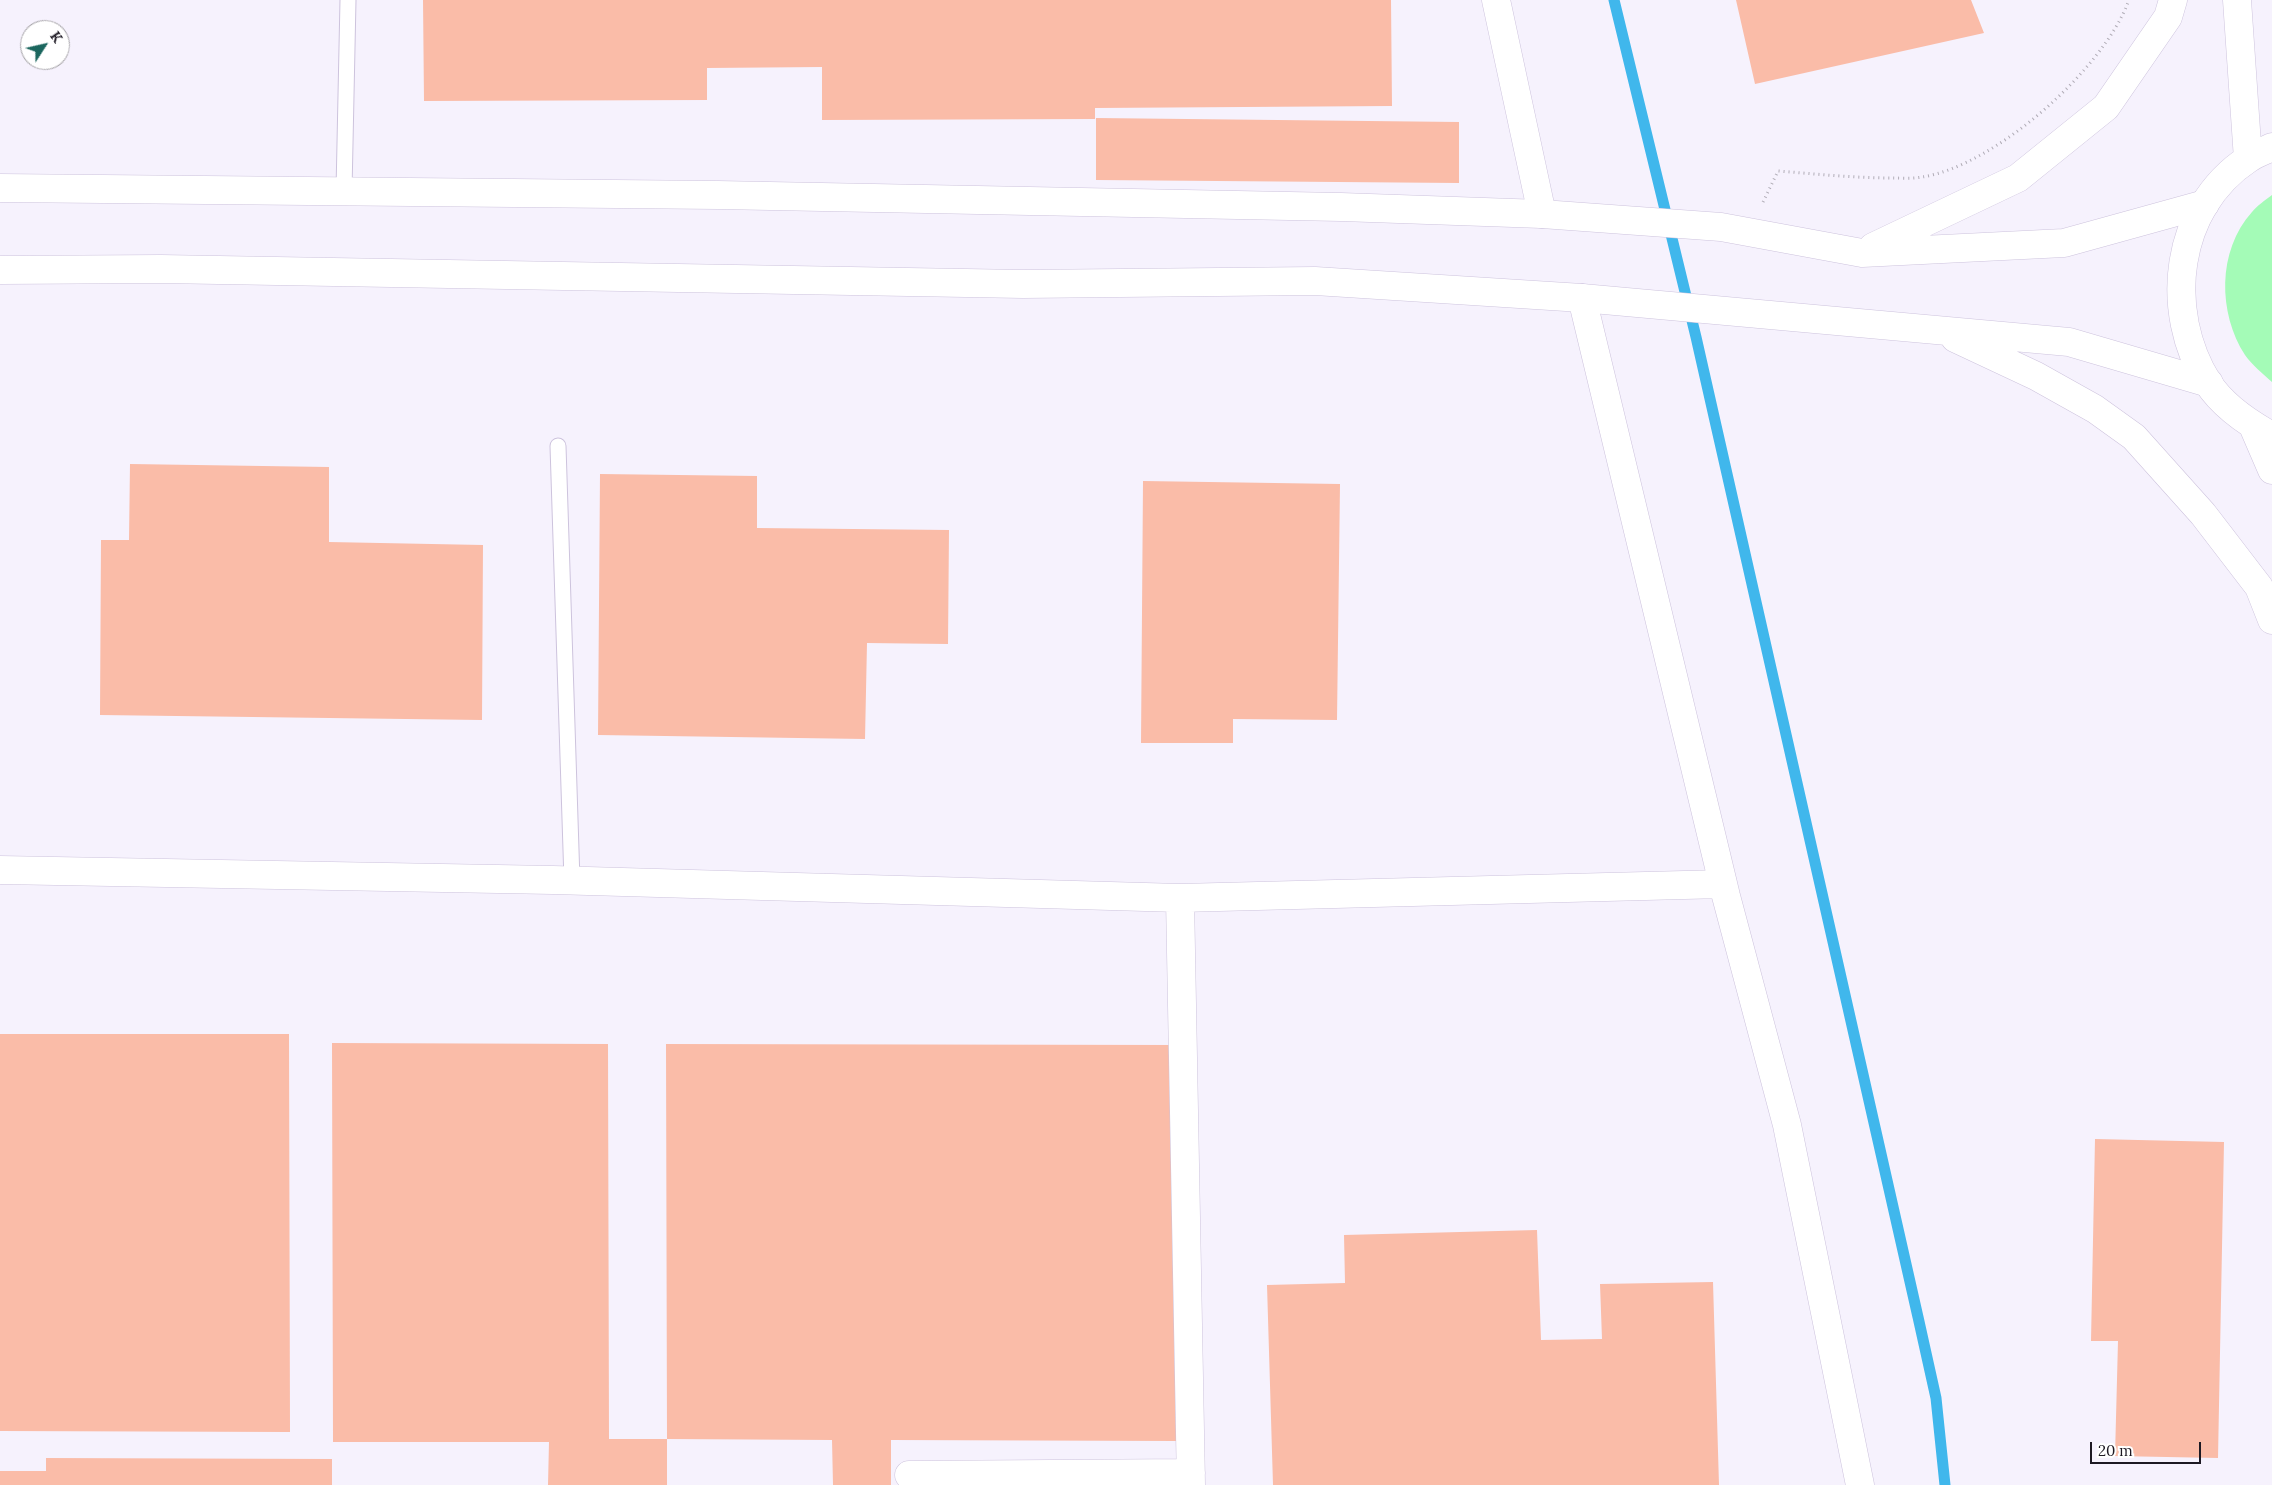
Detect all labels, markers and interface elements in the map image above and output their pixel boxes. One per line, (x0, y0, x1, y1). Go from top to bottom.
north arrow (20, 20, 70, 70)
text: K (46, 28, 67, 46)
scale bar (2092, 1432, 2203, 1464)
text: 20 m (2098, 1441, 2133, 1460)

